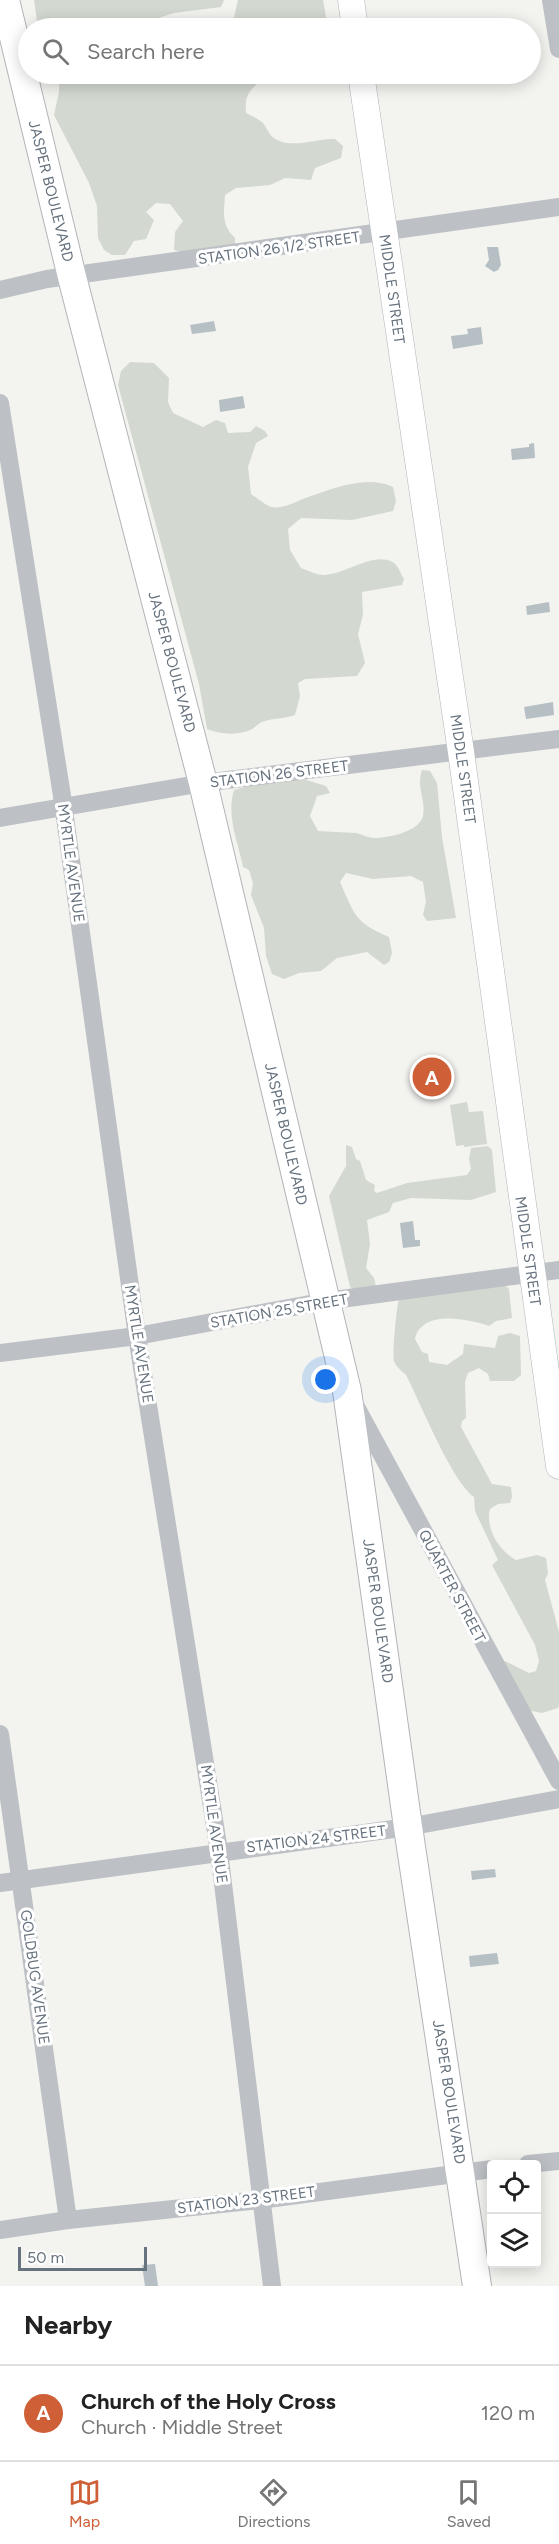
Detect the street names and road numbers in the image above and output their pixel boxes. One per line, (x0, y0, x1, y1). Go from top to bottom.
street label: JASPER BOULEVARD (25, 118, 77, 264)
street label: STATION 26 1/2 STREET (197, 228, 362, 268)
street label: MIDDLE STREET (375, 233, 409, 346)
street label: JASPER BOULEVARD (144, 589, 200, 735)
street label: MIDDLE STREET (446, 713, 480, 826)
street label: STATION 26 STREET (209, 756, 350, 791)
street label: MYRTLE AVENUE (54, 803, 88, 923)
street label: JASPER BOULEVARD (261, 1061, 311, 1207)
street label: MIDDLE STREET (511, 1195, 545, 1308)
street label: MYRTLE AVENUE (121, 1284, 157, 1404)
street label: STATION 25 STREET (209, 1290, 350, 1332)
street label: QUARTER STREET (415, 1527, 490, 1646)
street label: JASPER BOULEVARD (359, 1538, 397, 1684)
street label: MYRTLE AVENUE (197, 1764, 231, 1884)
street label: STATION 24 STREET (245, 1821, 387, 1856)
street label: GOLDBUG AVENUE (17, 1908, 53, 2046)
street label: JASPER BOULEVARD (429, 2019, 469, 2165)
street label: STATION 23 STREET (176, 2183, 317, 2217)

